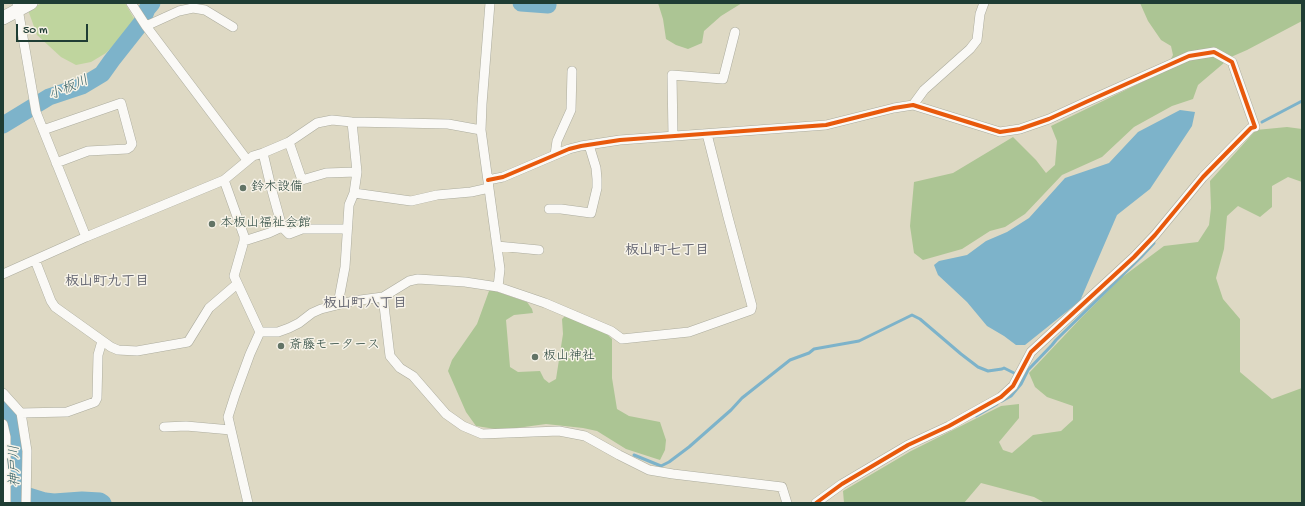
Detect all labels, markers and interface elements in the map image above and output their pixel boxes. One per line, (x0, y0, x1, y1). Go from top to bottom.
scale bar (18, 16, 90, 42)
text: 50 m (23, 24, 48, 38)
water label: 小板川 (46, 73, 92, 105)
place label: 鈴木設備 (251, 180, 303, 196)
marker: 鈴木設備 (238, 183, 248, 193)
place label: 本板山福祉会館 (220, 216, 311, 232)
marker: 本板山福祉会館 (207, 219, 217, 229)
district label: 板山町七丁目 (625, 244, 709, 260)
district label: 板山町九丁目 (65, 275, 149, 291)
district label: 板山町八丁目 (323, 297, 407, 313)
place label: 斎藤モータース (289, 338, 380, 354)
marker: 斎藤モータース (276, 341, 286, 351)
place label: 板山神社 (543, 349, 595, 365)
marker: 板山神社 (530, 352, 540, 362)
water label: 神戸川 (7, 445, 25, 487)

